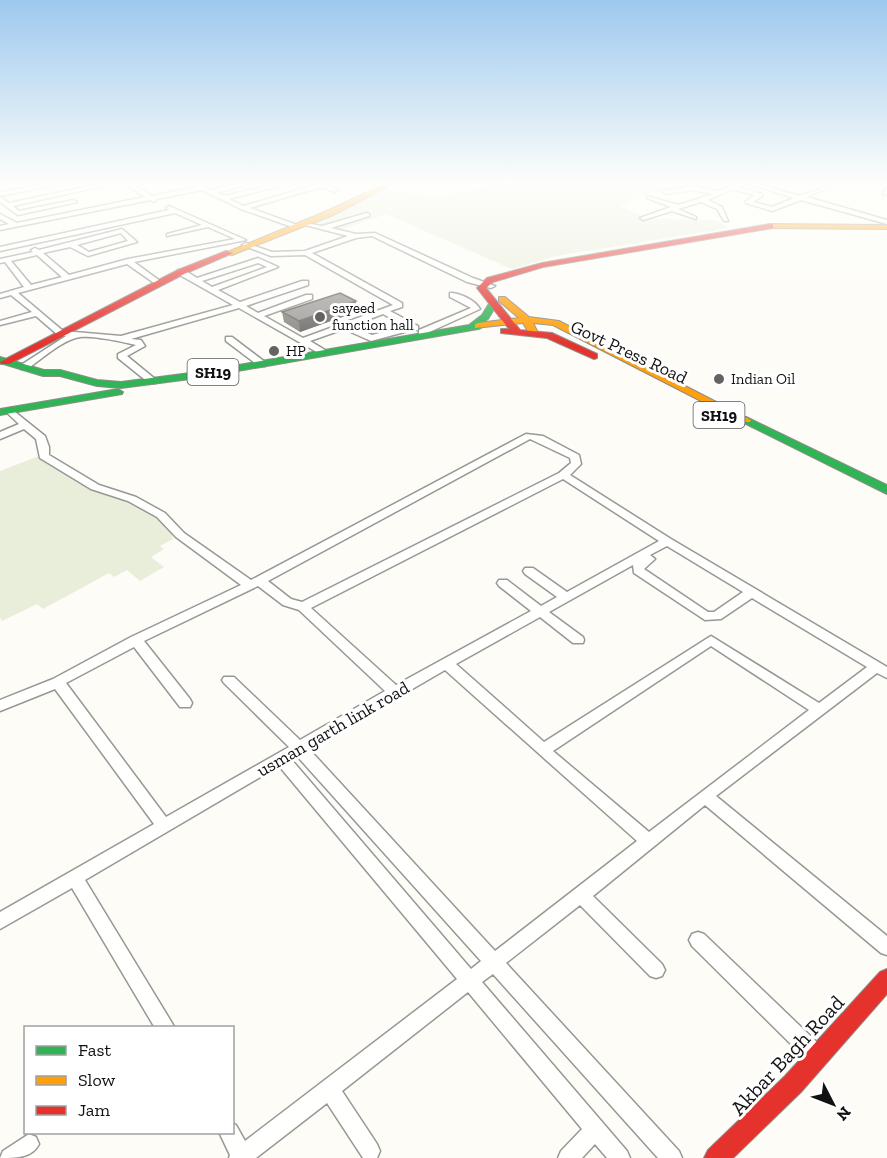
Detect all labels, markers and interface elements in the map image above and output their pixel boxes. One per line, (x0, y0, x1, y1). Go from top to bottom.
place label: sayeed function hall (332, 299, 414, 334)
marker: sayeed function hall (313, 310, 327, 324)
street label: Govt Press Road (567, 315, 691, 389)
place label: HP (286, 342, 306, 360)
marker: HP (267, 344, 281, 358)
road number: SH19 (188, 359, 238, 385)
place label: Indian Oil (731, 370, 795, 388)
marker: Indian Oil (712, 372, 726, 386)
road number: SH19 (694, 402, 744, 428)
street label: usman garth link road (253, 676, 413, 782)
street label: Akbar Bagh Road (725, 989, 849, 1120)
legend (24, 1026, 234, 1134)
text: Fast (78, 1039, 111, 1061)
text: Slow (78, 1069, 115, 1091)
north arrow (803, 1074, 863, 1134)
text: Jam (78, 1099, 110, 1121)
text: N (833, 1103, 855, 1125)

